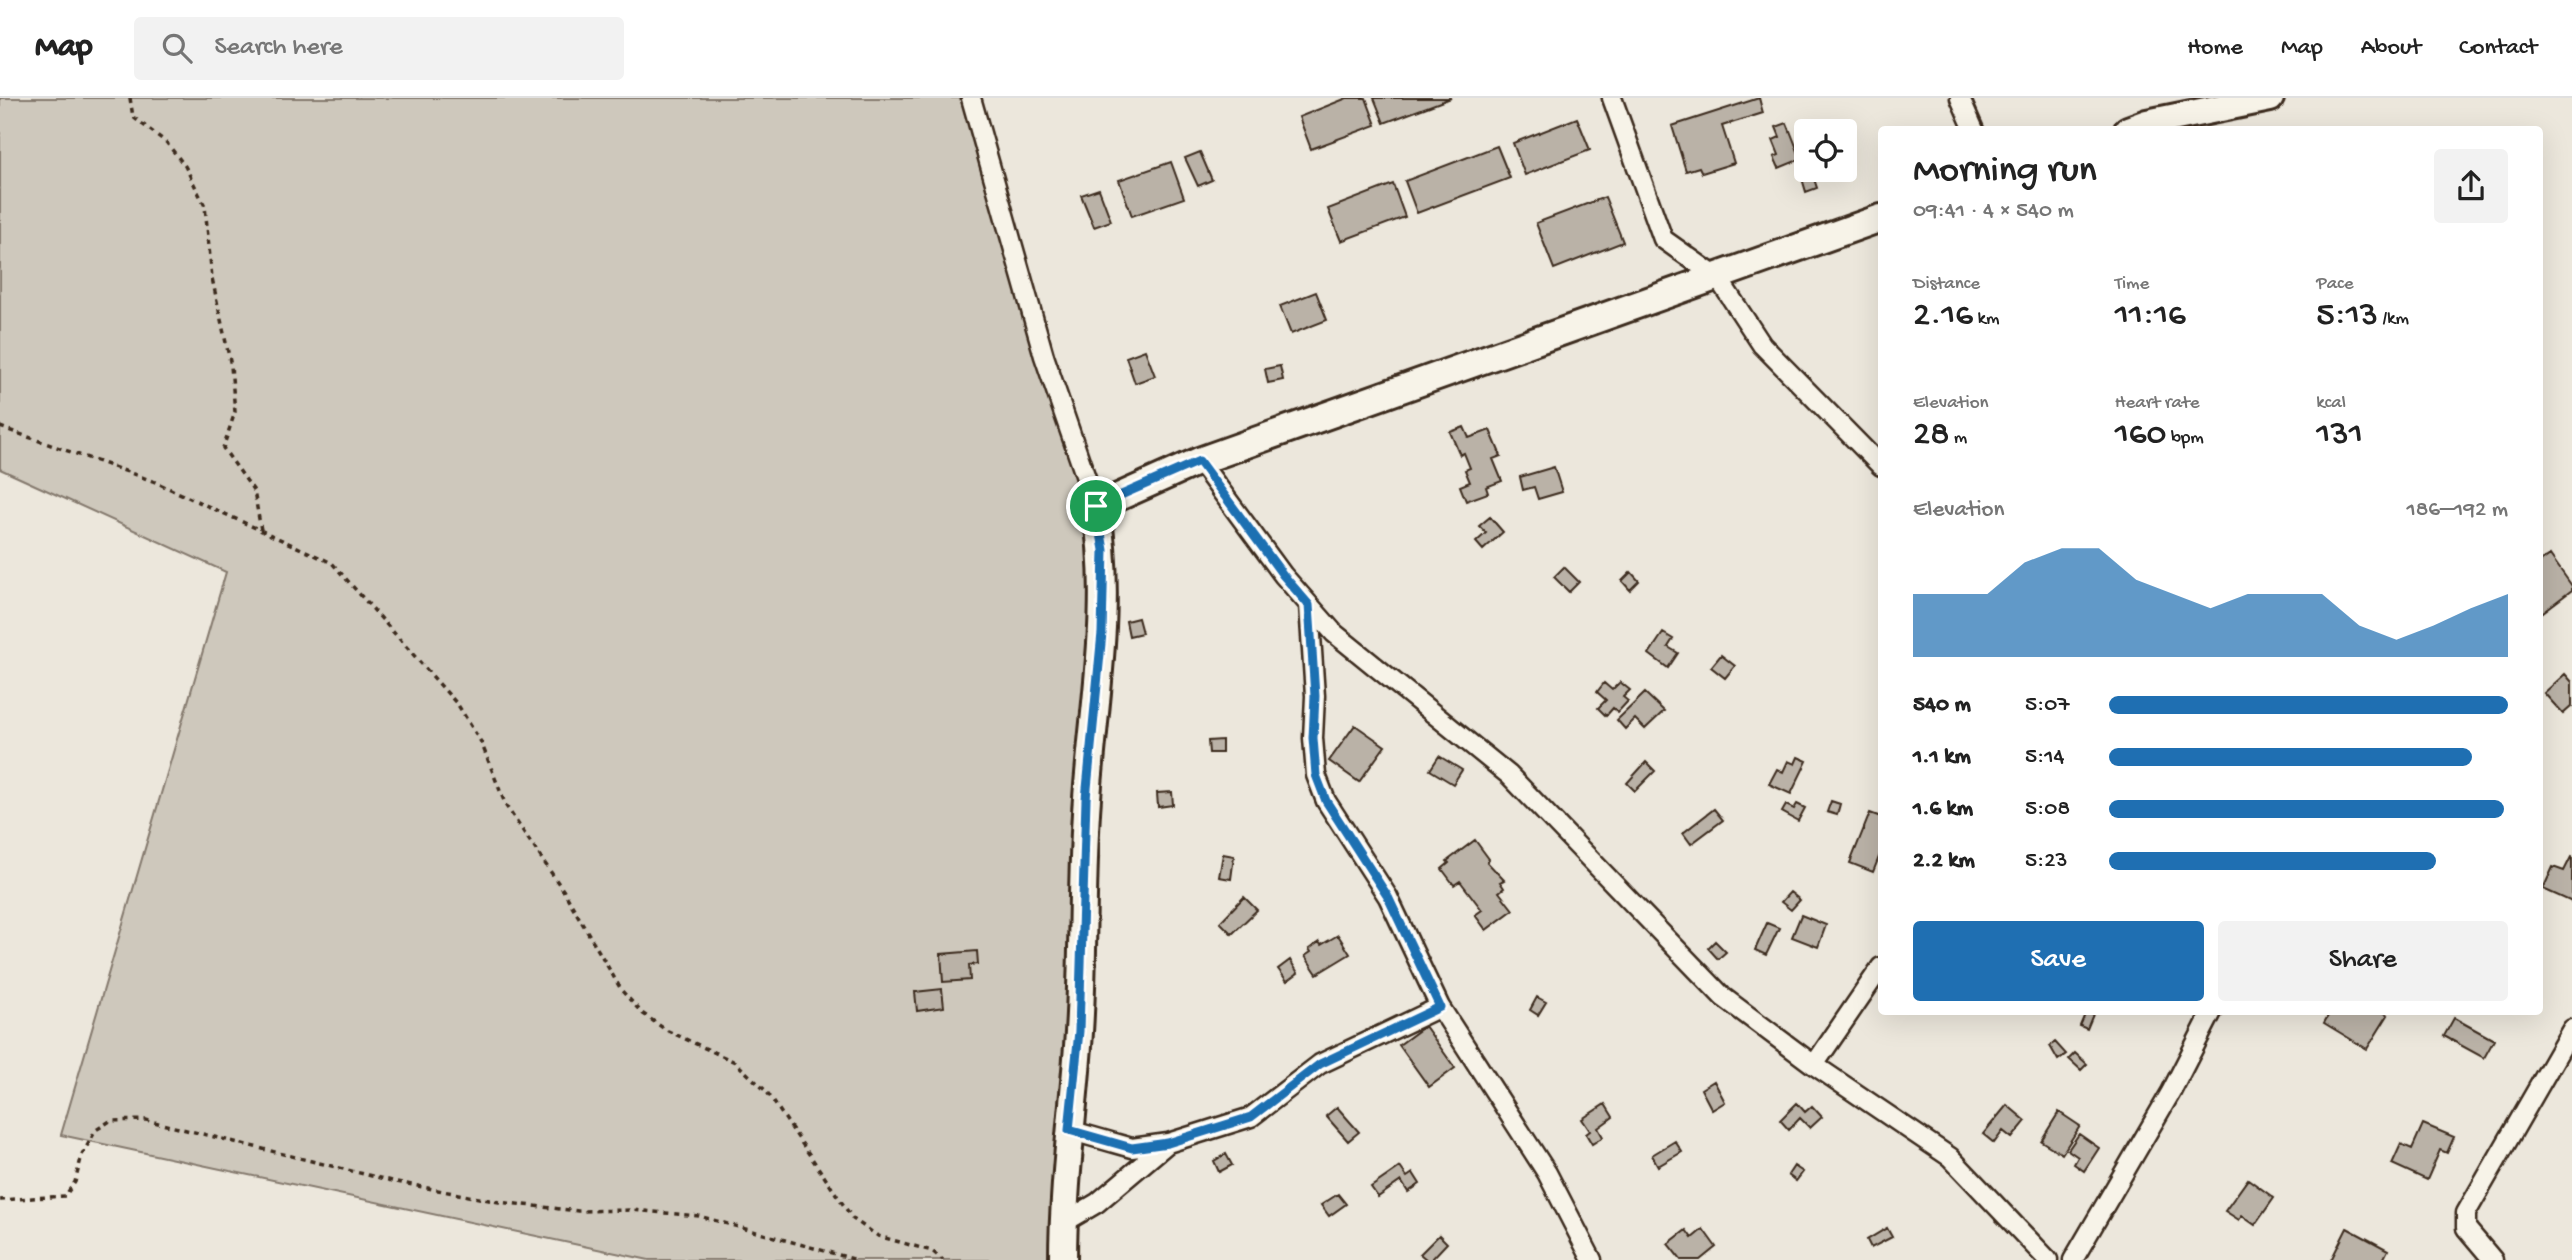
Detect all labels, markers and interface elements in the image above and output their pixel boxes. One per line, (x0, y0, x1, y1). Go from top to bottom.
search box (134, 17, 624, 80)
text: Map (35, 29, 92, 67)
icon: search (158, 29, 196, 67)
text: Search here (214, 33, 343, 64)
text: Home (2187, 34, 2243, 63)
text: Map (2281, 34, 2323, 63)
text: About (2361, 34, 2421, 63)
text: Contact (2459, 34, 2537, 63)
map controls (1794, 119, 1857, 182)
button: locate (1794, 119, 1857, 182)
button: share (2434, 149, 2508, 223)
text: Morning run (1913, 150, 2097, 194)
text: 09:41 · 4 × 540 m (1913, 198, 2074, 225)
text: Distance (1913, 273, 1980, 296)
text: Time (2115, 273, 2149, 296)
text: Pace (2316, 273, 2354, 296)
text: 2.16 (1913, 296, 1973, 337)
text: 11:16 (2115, 296, 2186, 337)
text: 5:13 (2316, 296, 2378, 337)
text: km (1973, 308, 2000, 331)
text: /km (2378, 308, 2409, 331)
text: Elevation (1913, 392, 1989, 415)
text: Heart rate (2115, 392, 2200, 415)
text: kcal (2316, 392, 2346, 415)
text: 28 (1913, 415, 1949, 456)
text: 160 (2115, 415, 2166, 456)
text: 131 (2316, 415, 2363, 456)
text: m (1949, 427, 1967, 450)
text: bpm (2166, 427, 2204, 450)
pin (1066, 476, 1126, 536)
icon: arrive (1077, 487, 1115, 525)
text: Elevation (1913, 497, 2004, 524)
text: 186–192 m (2406, 497, 2508, 524)
text: 540 m (1913, 692, 1971, 719)
text: 5:07 (2025, 692, 2069, 719)
text: 1.1 km (1913, 744, 1971, 771)
text: 5:14 (2025, 744, 2065, 771)
text: 1.6 km (1913, 796, 1973, 823)
text: 5:08 (2025, 796, 2070, 823)
text: 2.2 km (1913, 848, 1975, 875)
text: 5:23 (2025, 848, 2068, 875)
button: Save (1913, 921, 2204, 1001)
button: Share (2218, 921, 2508, 1001)

